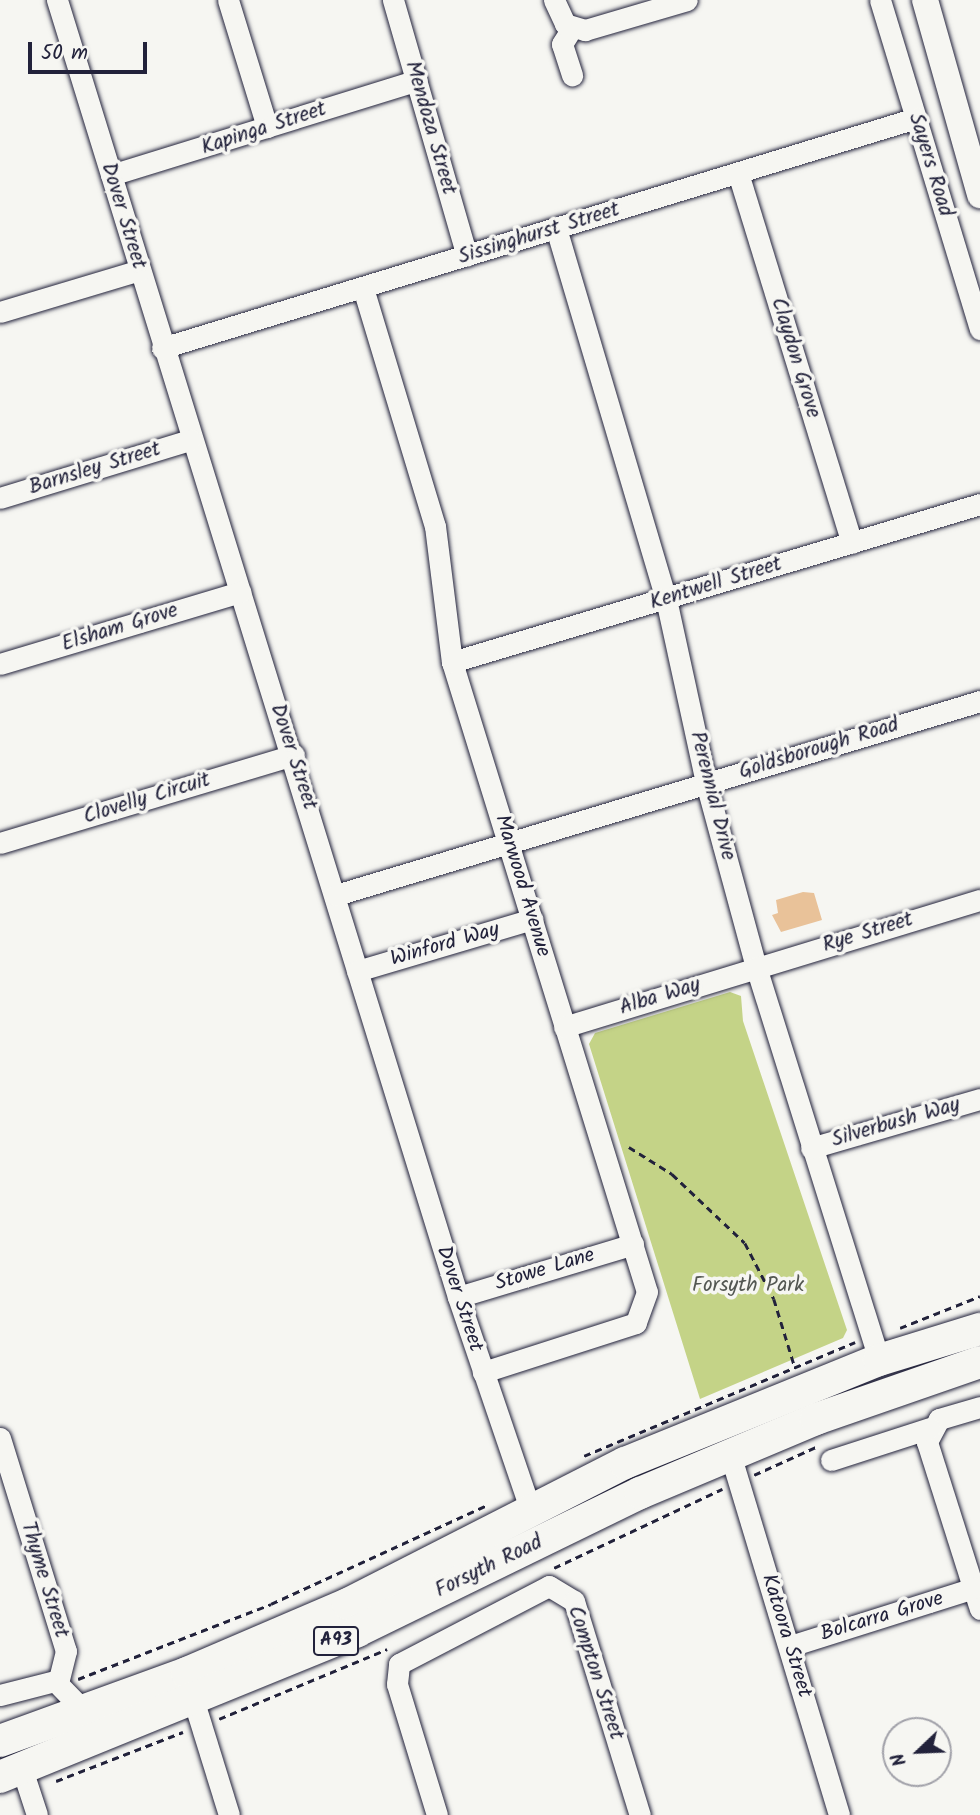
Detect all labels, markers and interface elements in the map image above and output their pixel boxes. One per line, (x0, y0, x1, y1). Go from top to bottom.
scale bar (32, 28, 150, 72)
text: 50 m (41, 37, 88, 70)
street label: Mendoza Street (399, 58, 461, 198)
street label: Kapinga Street (198, 97, 330, 161)
street label: Sayers Road (902, 110, 958, 220)
street label: Dover Street (95, 160, 151, 272)
street label: Sissinghurst Street (455, 197, 623, 271)
street label: Claydon Grove (765, 295, 825, 421)
street label: Barnsley Street (26, 437, 164, 501)
street label: Kentwell Street (647, 552, 785, 616)
street label: Elsham Grove (59, 598, 181, 658)
street label: Dover Street (264, 701, 322, 813)
street label: Goldsborough Road (736, 713, 902, 785)
street label: Perennial Drive (684, 729, 740, 863)
street label: Clovelly Circuit (81, 768, 213, 830)
street label: Marwood Avenue (488, 812, 556, 960)
street label: Rye Street (820, 907, 916, 959)
street label: Winford Way (388, 917, 502, 973)
street label: Alba Way (616, 973, 704, 1021)
street label: Silverbush Way (829, 1093, 963, 1153)
street label: Dover Street (430, 1243, 488, 1355)
street label: Stowe Lane (492, 1243, 598, 1297)
park label: Forsyth Park (692, 1273, 804, 1299)
street label: Thyme Street (14, 1519, 74, 1641)
street label: Forsyth Road (431, 1530, 547, 1604)
street label: Katoora Street (755, 1571, 817, 1701)
street label: Bolcarra Grove (818, 1586, 946, 1648)
street label: Compton Street (561, 1603, 629, 1743)
road number: A93 (312, 1625, 360, 1656)
north arrow (882, 1717, 952, 1787)
text: N (883, 1748, 916, 1771)

